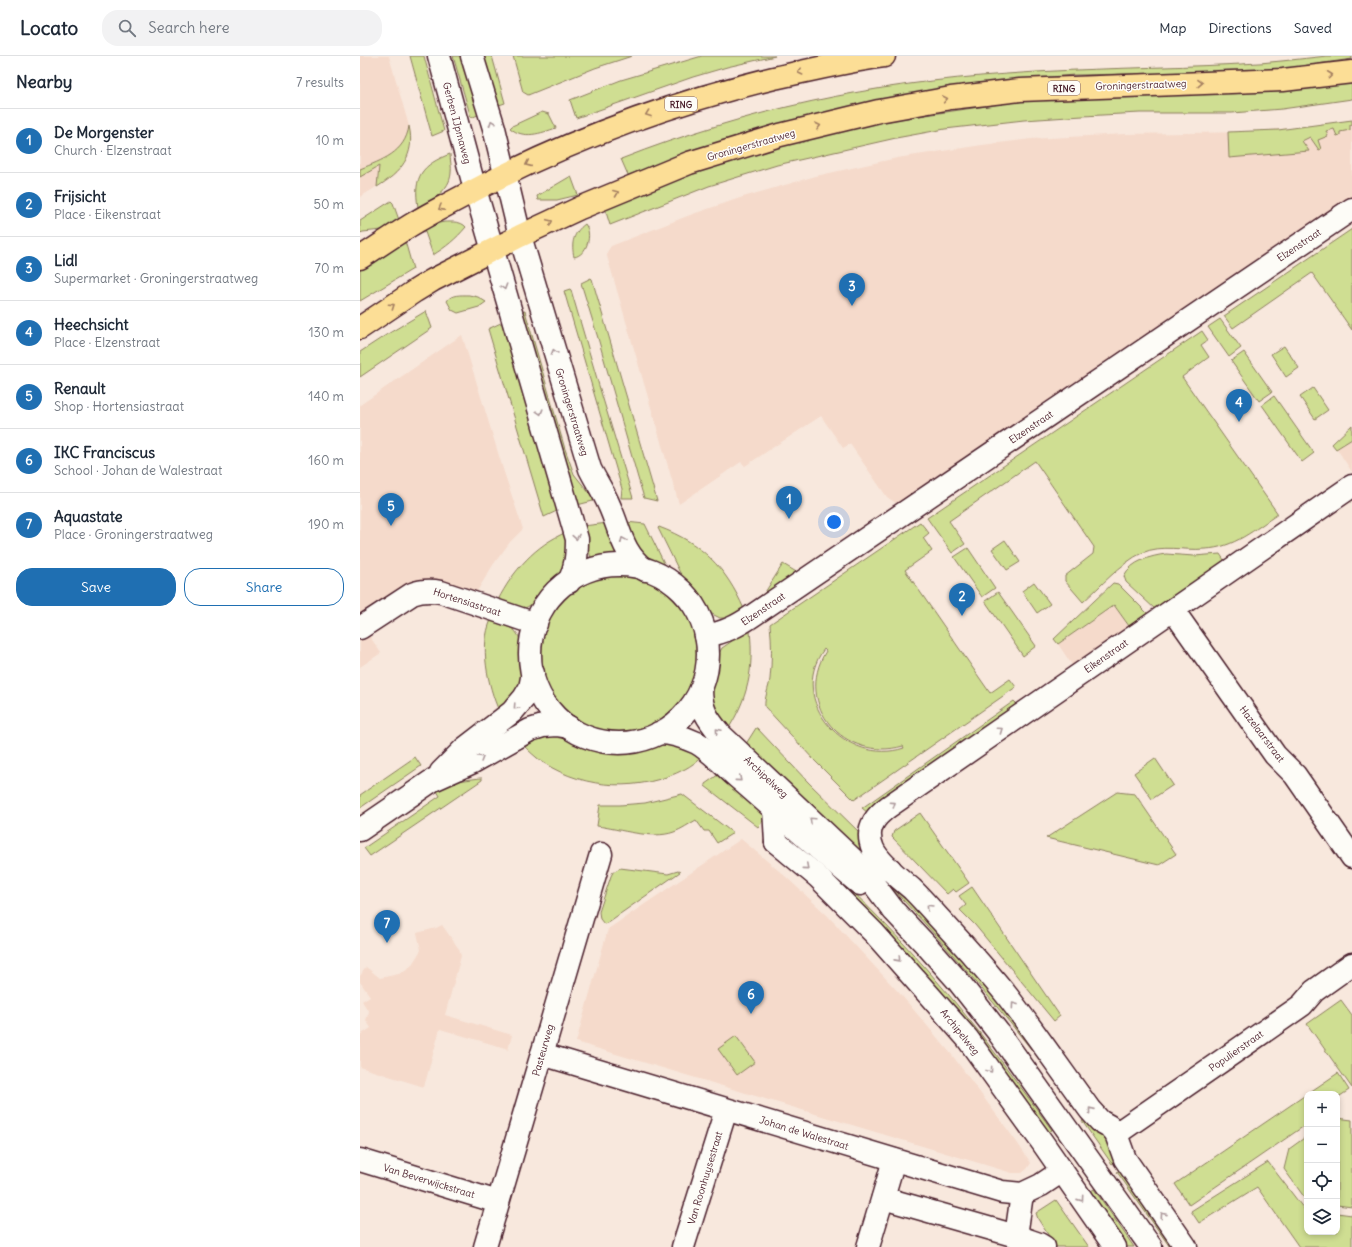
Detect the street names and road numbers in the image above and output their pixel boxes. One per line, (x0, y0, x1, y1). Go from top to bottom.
street label: Groningerstraatweg (1095, 77, 1187, 93)
street label: Gerben IJpmaweg (440, 81, 474, 165)
road number: RING (1048, 81, 1080, 95)
road number: RING (665, 97, 697, 111)
street label: Groningerstraatweg (705, 126, 797, 164)
street label: Elzenstraat (1274, 225, 1324, 265)
street label: Groningerstraatweg (552, 367, 592, 457)
street label: Elzenstraat (1006, 407, 1056, 447)
street label: Hortensiastraat (431, 585, 503, 619)
street label: Elzenstraat (738, 589, 788, 629)
street label: Eikenstraat (1081, 636, 1131, 676)
street label: Hazelaarstraat (1237, 703, 1288, 765)
street label: Archipelweg (741, 753, 791, 801)
street label: Archipelweg (937, 1006, 983, 1058)
street label: Pasteurweg (529, 1023, 557, 1077)
street label: Populierstraat (1206, 1027, 1266, 1075)
street label: Johan de Walestraat (758, 1113, 851, 1153)
street label: Van Roonhuysestraat (685, 1129, 726, 1226)
street label: Van Beverwijckstraat (382, 1161, 477, 1201)

